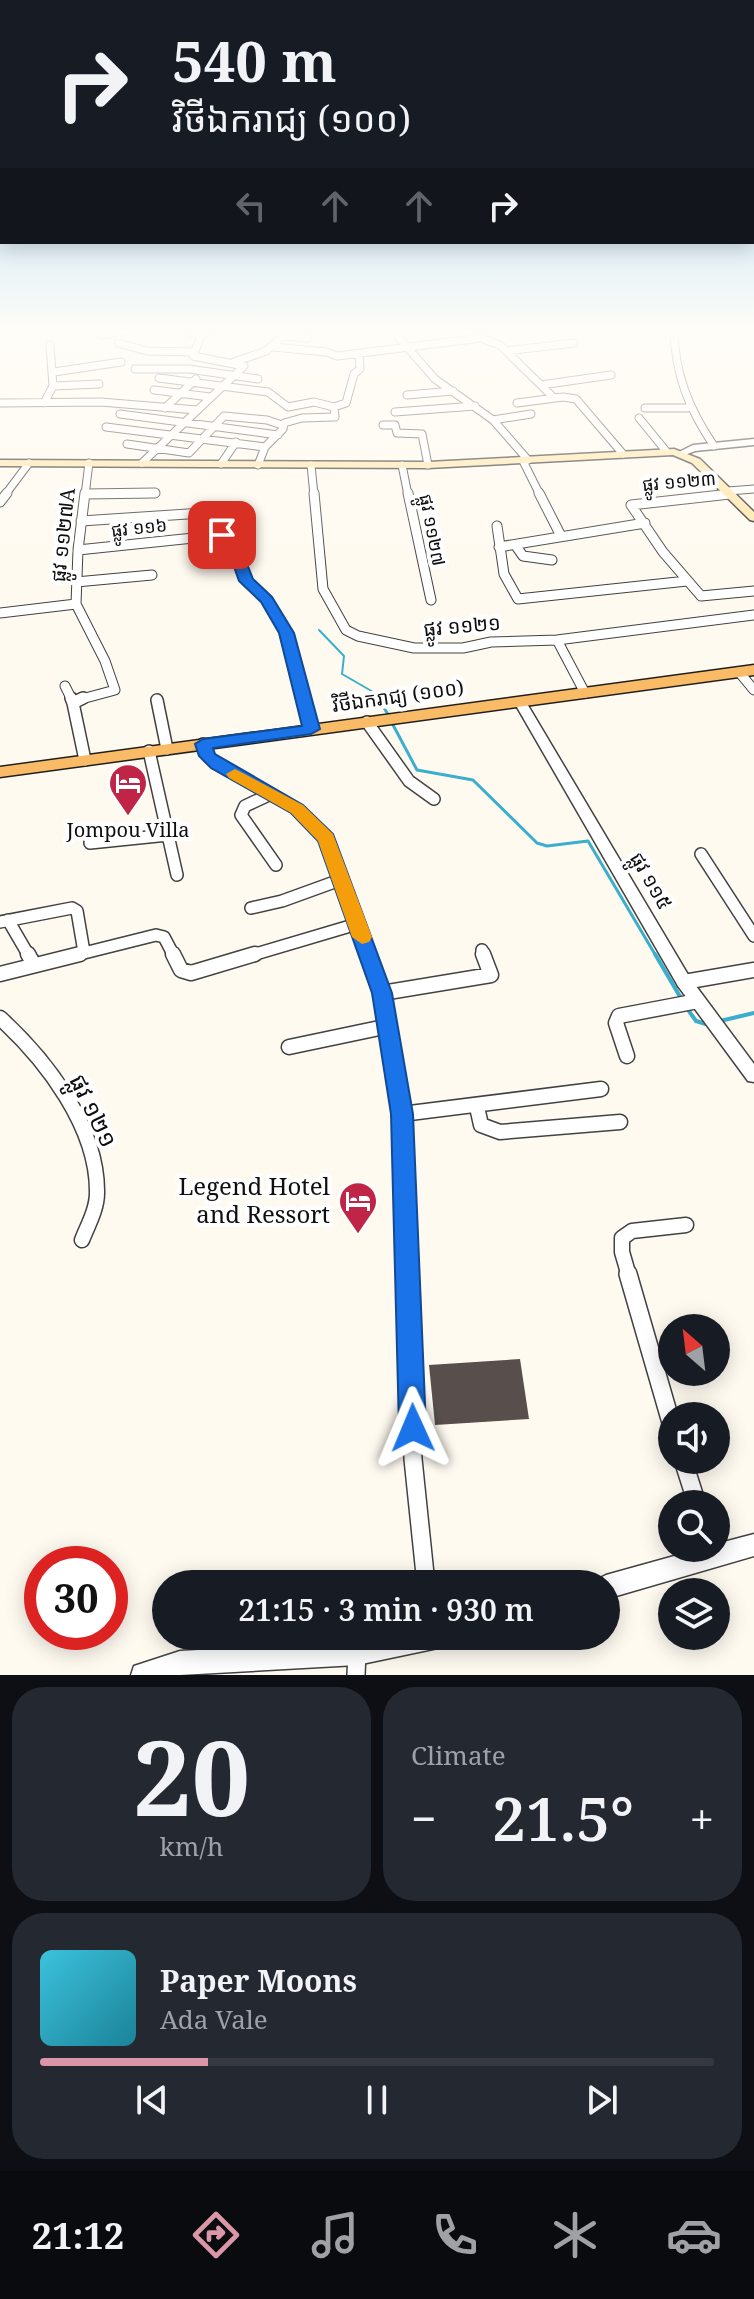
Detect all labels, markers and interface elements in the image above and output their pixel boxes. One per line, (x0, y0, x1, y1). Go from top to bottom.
text: 540 m (172, 22, 337, 98)
icon: right (40, 32, 144, 136)
text: វិថីឯករាជ្យ (១០០) (172, 94, 411, 143)
icon: left (229, 184, 273, 228)
icon: ahead (313, 184, 357, 228)
icon: ahead (397, 184, 441, 228)
icon: right (481, 184, 525, 228)
street label: ផ្លូវ ១១២៣ (641, 466, 717, 501)
street label: ផ្លូវ ១១២៧A (44, 486, 87, 584)
street label: ផ្លូវ ១១២៧ (409, 492, 452, 569)
pin (188, 501, 256, 569)
street label: ផ្លូវ ១១៦ (110, 512, 169, 547)
icon: arrive (200, 513, 244, 557)
street label: ផ្លូវ ១១២១ (422, 609, 502, 648)
street label: វិថីឯករាជ្យ (១០០) (330, 673, 466, 718)
hotel icon: Jompou Villa (107, 762, 149, 817)
place label: Jompou Villa (66, 816, 189, 843)
street label: ផ្លូវ ១១៥ (619, 847, 679, 918)
street label: ផ្លូវ ១២១ (56, 1068, 126, 1156)
place label: Legend Hotel and Ressort (178, 1169, 331, 1230)
hotel icon: Legend Hotel and Ressort (337, 1180, 379, 1235)
north arrow (658, 1314, 730, 1386)
map controls (658, 1314, 730, 1650)
position arrow (371, 1386, 455, 1470)
button: sound (658, 1402, 730, 1474)
button: search (658, 1490, 730, 1562)
speed limit sign: 30 (24, 1546, 128, 1650)
button: layers (658, 1578, 730, 1650)
text: 21:15 · 3 min · 930 m (238, 1589, 534, 1630)
text: 20 (133, 1705, 250, 1846)
text: Climate (411, 1737, 506, 1773)
text: 21.5° (492, 1777, 634, 1859)
text: − (411, 1788, 436, 1848)
text: + (689, 1788, 714, 1848)
text: km/h (160, 1828, 223, 1864)
text: Paper Moons (160, 1960, 357, 2001)
text: Ada Vale (160, 2001, 268, 2037)
icon: previous (130, 2078, 174, 2122)
icon: pause (355, 2078, 399, 2122)
icon: next (580, 2078, 624, 2122)
icon: directions (188, 2207, 244, 2263)
icon: music (307, 2207, 363, 2263)
icon: phone (427, 2207, 483, 2263)
icon: climate (547, 2207, 603, 2263)
icon: car (666, 2207, 722, 2263)
text: 21:12 (32, 2211, 124, 2260)

